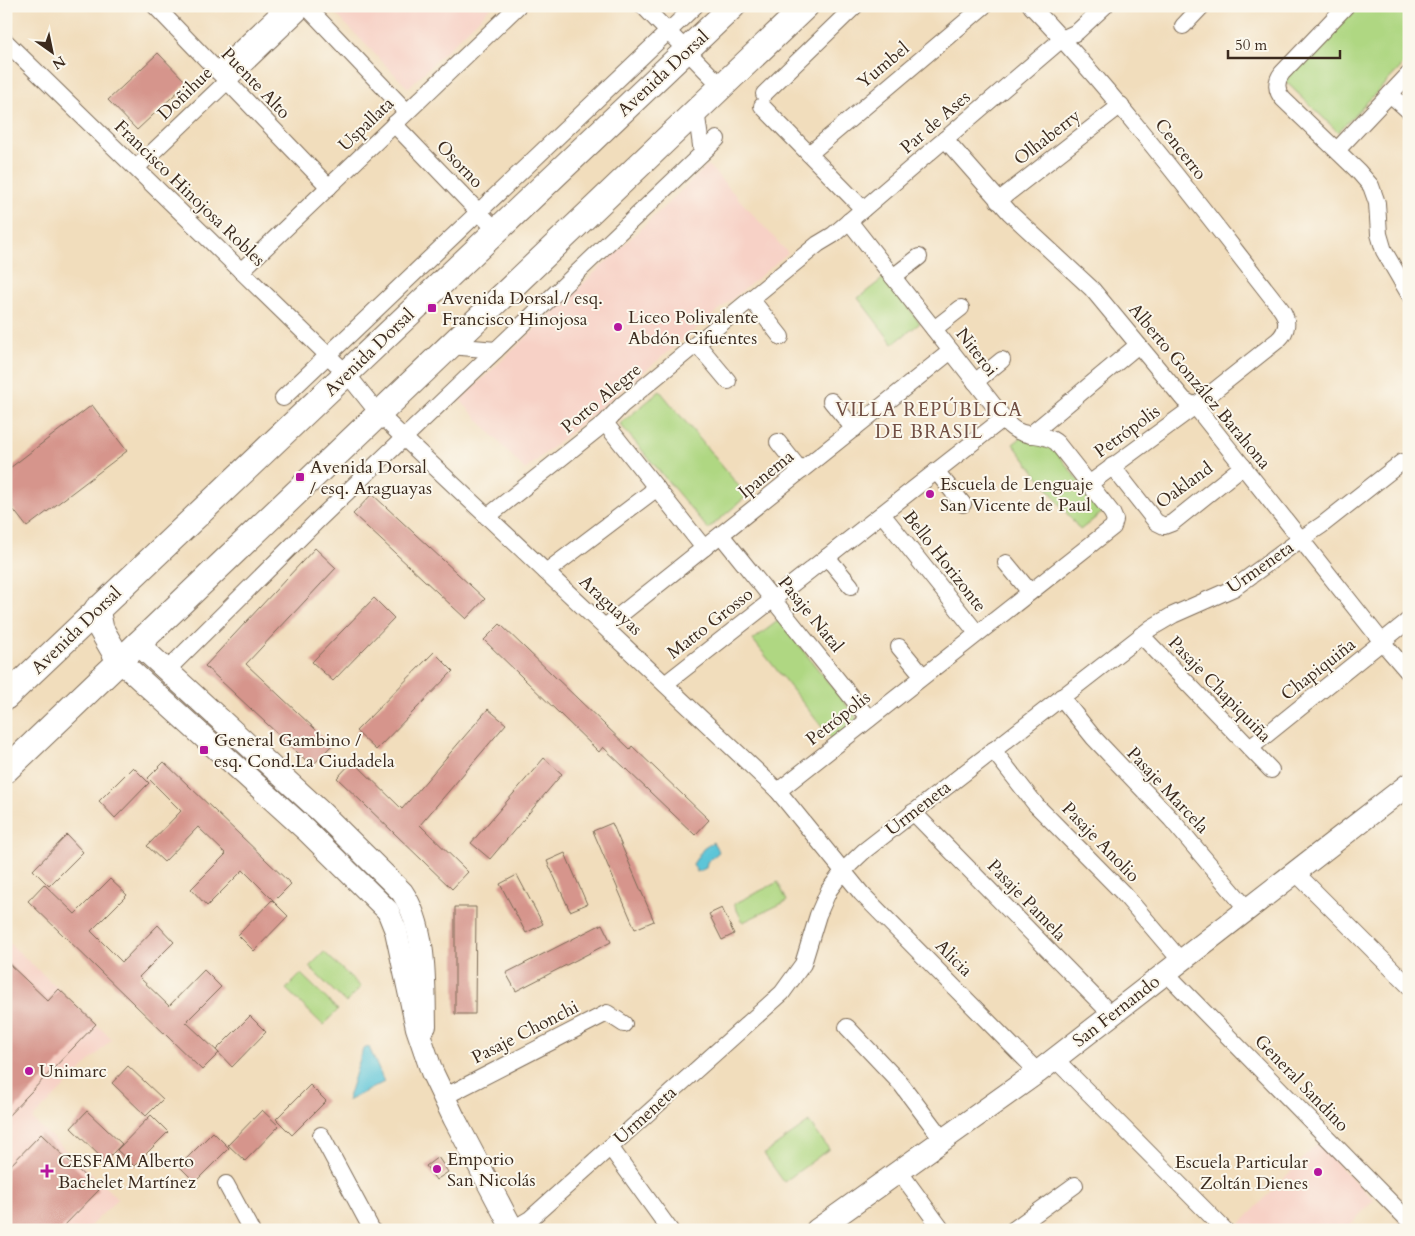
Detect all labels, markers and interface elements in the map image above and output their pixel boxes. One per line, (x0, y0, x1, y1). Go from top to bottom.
street label: Avenida Dorsal (612, 24, 715, 122)
north arrow (28, 28, 78, 78)
scale bar (1228, 28, 1340, 60)
text: 50 m (1235, 35, 1267, 55)
street label: Yumbel (852, 36, 915, 95)
street label: Puente Alto (215, 42, 296, 125)
text: N (49, 51, 69, 74)
street label: Doñihue (152, 61, 218, 126)
street label: Par de Ases (895, 85, 976, 160)
street label: Uspallata (333, 91, 400, 157)
street label: Olhaberry (1009, 103, 1086, 171)
street label: Cencerro (1149, 113, 1213, 185)
street label: Francisco Hinojosa Robles (109, 115, 271, 272)
street label: Osorno (431, 135, 489, 194)
place label: Avenida Dorsal / esq. Francisco Hinojosa (442, 286, 603, 332)
street label: Alberto González Barahona (1123, 298, 1277, 475)
street label: Avenida Dorsal (319, 302, 420, 402)
marker: Avenida Dorsal / esq. Francisco Hinojosa (426, 302, 438, 314)
place label: Liceo Polivalente Abdón Cifuentes (628, 305, 759, 351)
marker: Liceo Polivalente Abdón Cifuentes (612, 321, 624, 333)
street label: Niteroi (950, 323, 1004, 382)
street label: Porto Alegre (556, 357, 647, 439)
district label: VILLA REPÚBLICA DE BRASIL (835, 397, 1023, 445)
street label: Petrópolis (1089, 399, 1165, 464)
street label: Ipanema (733, 444, 800, 505)
place label: Avenida Dorsal / esq. Araguayas (310, 455, 432, 501)
street label: Oakland (1151, 456, 1218, 515)
marker: Avenida Dorsal / esq. Araguayas (294, 471, 306, 483)
place label: Escuela de Lenguaje San Vicente de Paul (940, 472, 1093, 518)
marker: Escuela de Lenguaje San Vicente de Paul (924, 488, 936, 500)
street label: Bello Horizonte (897, 505, 992, 617)
street label: Urmeneta (1222, 535, 1299, 600)
street label: Araguayas (574, 570, 648, 641)
street label: Pasaje Natal (772, 571, 849, 658)
street label: Avenida Dorsal (26, 580, 127, 680)
street label: Matto Grosso (662, 582, 759, 665)
street label: Pasaje Chapiquiña (1162, 631, 1277, 748)
street label: Chapiquiña (1276, 632, 1361, 707)
street label: Petrópolis (801, 685, 876, 752)
place label: General Gambino / esq. Cond.La Ciudadela (214, 728, 395, 774)
street label: Pasaje Marcela (1121, 741, 1215, 839)
marker: General Gambino / esq. Cond.La Ciudadela (198, 744, 210, 756)
street label: Urmeneta (880, 775, 956, 842)
street label: Pasaje Anolio (1056, 797, 1145, 888)
street label: Pasaje Pamela (981, 854, 1072, 947)
street label: Alicia (929, 934, 978, 983)
street label: San Fernando (1067, 969, 1165, 1053)
street label: Pasaje Chonchi (467, 995, 583, 1070)
street label: General Sandino (1249, 1029, 1355, 1138)
place label: Unimarc (39, 1059, 107, 1084)
marker: Unimarc (23, 1065, 35, 1077)
street label: Urmeneta (609, 1080, 682, 1150)
place label: Emporio San Nicolás (447, 1147, 536, 1193)
place label: CESFAM Alberto Bachelet Martínez (58, 1149, 196, 1195)
place label: Escuela Particular Zoltán Dienes (1175, 1150, 1308, 1196)
marker: Emporio San Nicolás (431, 1163, 443, 1175)
marker: CESFAM Alberto Bachelet Martínez (40, 1164, 54, 1178)
marker: Escuela Particular Zoltán Dienes (1312, 1166, 1324, 1178)

